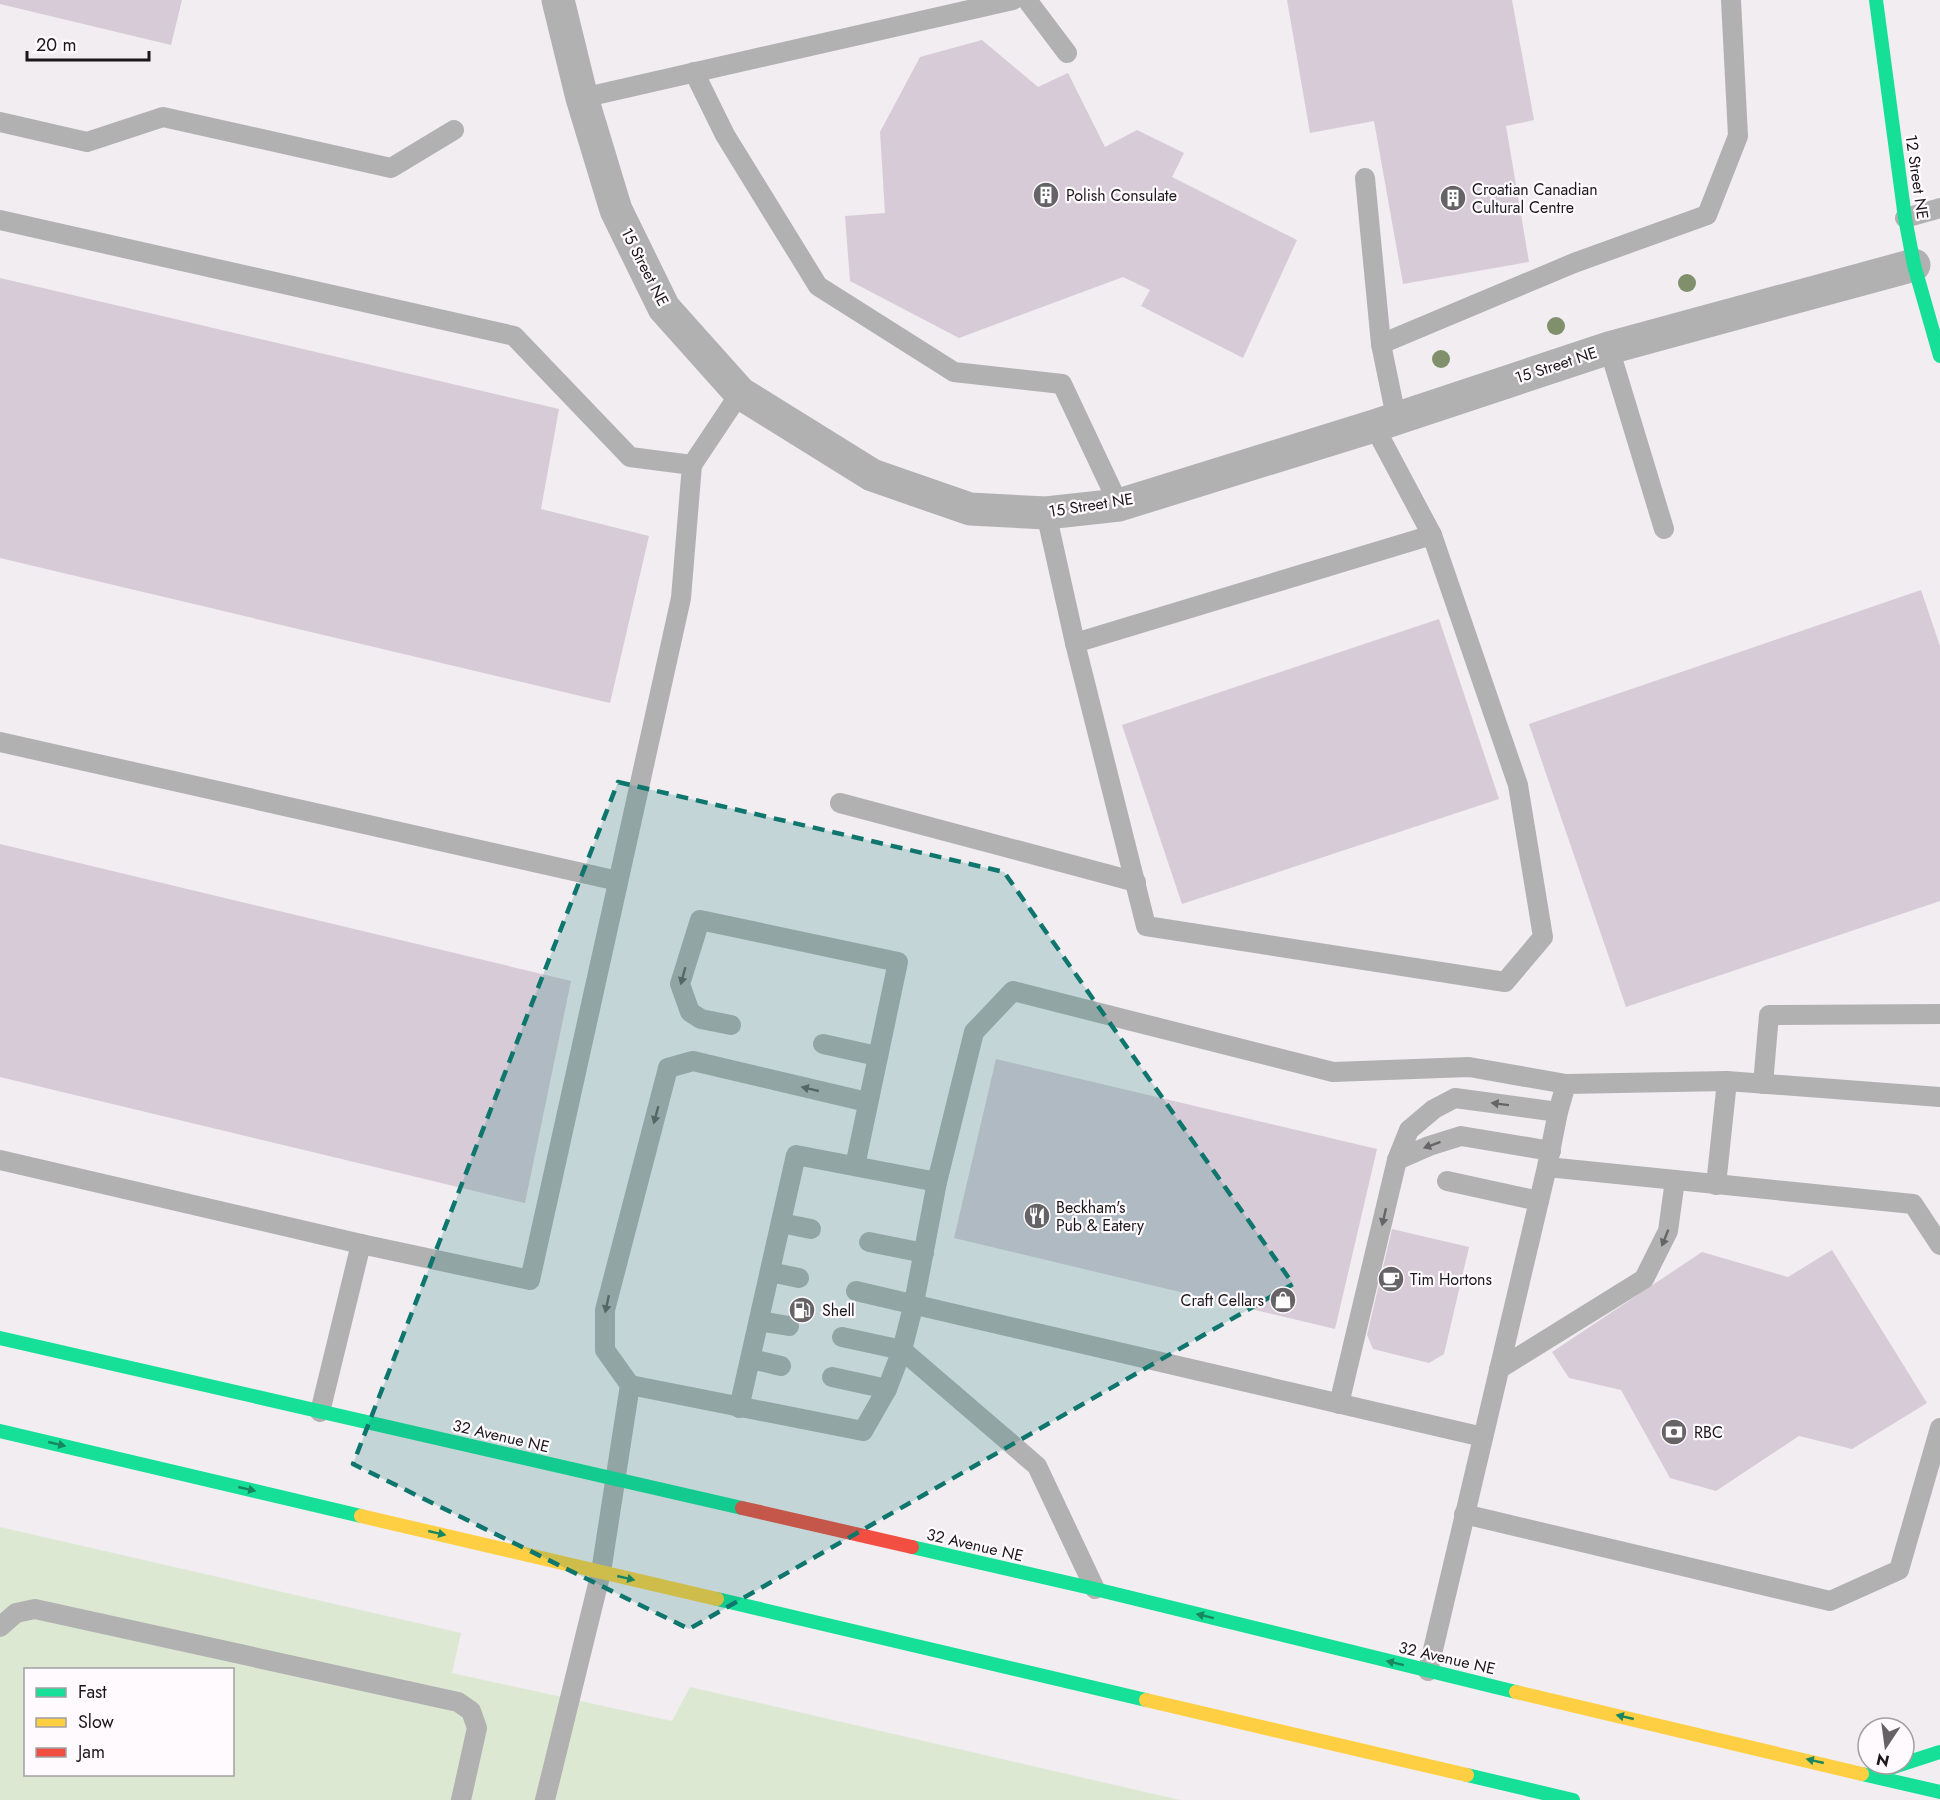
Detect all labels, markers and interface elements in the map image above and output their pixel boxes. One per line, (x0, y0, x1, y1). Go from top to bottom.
scale bar (27, 24, 148, 62)
text: 20 m (36, 32, 76, 58)
street label: 12 Street NE (1900, 133, 1934, 221)
place label: Croatian Canadian Cultural Centre (1472, 178, 1598, 219)
building icon: Polish Consulate (1031, 180, 1061, 210)
building icon: Croatian Canadian Cultural Centre (1438, 183, 1468, 213)
place label: Polish Consulate (1066, 184, 1177, 207)
street label: 15 Street NE (615, 224, 675, 310)
street label: 15 Street NE (1512, 341, 1600, 389)
street label: 15 Street NE (1047, 487, 1135, 523)
one-way arrow (678, 967, 688, 985)
one-way arrow (801, 1083, 819, 1093)
one-way arrow (1490, 1099, 1509, 1109)
one-way arrow (650, 1106, 660, 1125)
one-way arrow (1423, 1141, 1441, 1151)
place label: Beckham's Pub & Eatery (1056, 1196, 1145, 1237)
restaurant icon: Beckham's Pub & Eatery (1022, 1201, 1052, 1231)
one-way arrow (1378, 1208, 1388, 1226)
one-way arrow (1660, 1229, 1670, 1247)
cafe icon: Tim Hortons (1376, 1264, 1406, 1294)
place label: Tim Hortons (1410, 1268, 1492, 1291)
shop icon: Craft Cellars (1268, 1285, 1298, 1315)
place label: Craft Cellars (1180, 1289, 1264, 1312)
one-way arrow (602, 1295, 611, 1314)
fuel station icon: Shell (787, 1295, 817, 1325)
place label: Shell (822, 1299, 855, 1322)
street label: 32 Avenue NE (450, 1414, 552, 1458)
bank icon: RBC (1659, 1417, 1689, 1447)
place label: RBC (1694, 1421, 1723, 1444)
one-way arrow (48, 1440, 67, 1449)
one-way arrow (238, 1484, 256, 1494)
street label: 32 Avenue NE (924, 1523, 1026, 1567)
one-way arrow (427, 1529, 446, 1539)
one-way arrow (617, 1574, 636, 1583)
one-way arrow (1196, 1611, 1214, 1621)
street label: 32 Avenue NE (1396, 1636, 1498, 1680)
one-way arrow (1385, 1657, 1404, 1667)
legend (24, 1668, 234, 1776)
text: Fast (78, 1679, 107, 1705)
text: Slow (78, 1709, 115, 1735)
one-way arrow (1616, 1712, 1635, 1721)
north arrow (1856, 1716, 1916, 1776)
text: Jam (76, 1739, 105, 1765)
text: N (1874, 1747, 1892, 1773)
one-way arrow (1806, 1756, 1825, 1765)

